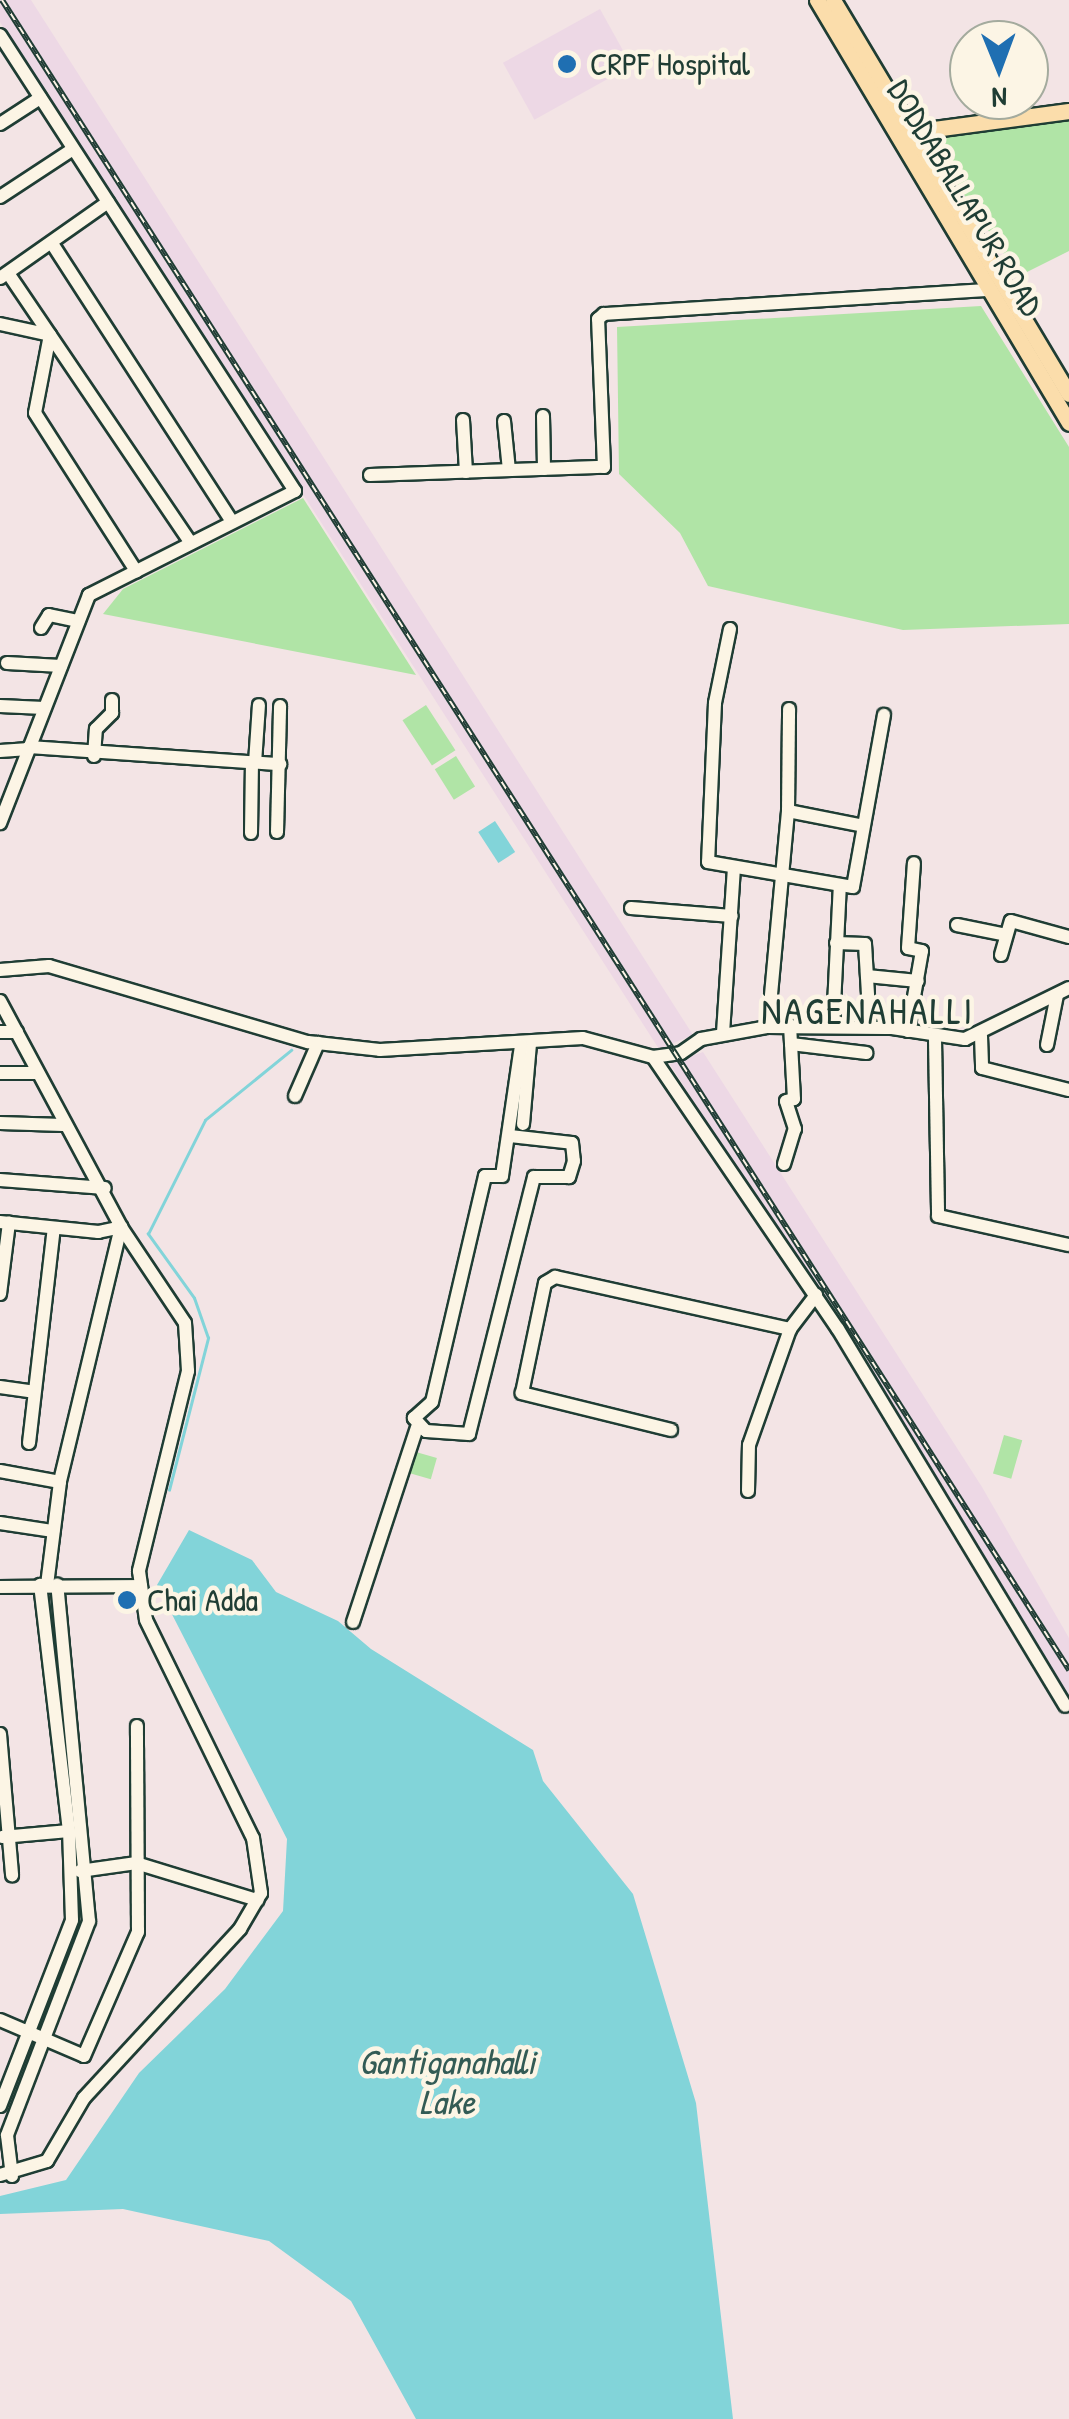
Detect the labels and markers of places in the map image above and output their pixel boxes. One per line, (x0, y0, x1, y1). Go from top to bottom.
place label: CRPF Hospital (590, 45, 750, 83)
marker: CRPF Hospital (554, 51, 580, 77)
place label: Chai Adda (147, 1581, 258, 1619)
marker: Chai Adda (116, 1589, 138, 1611)

